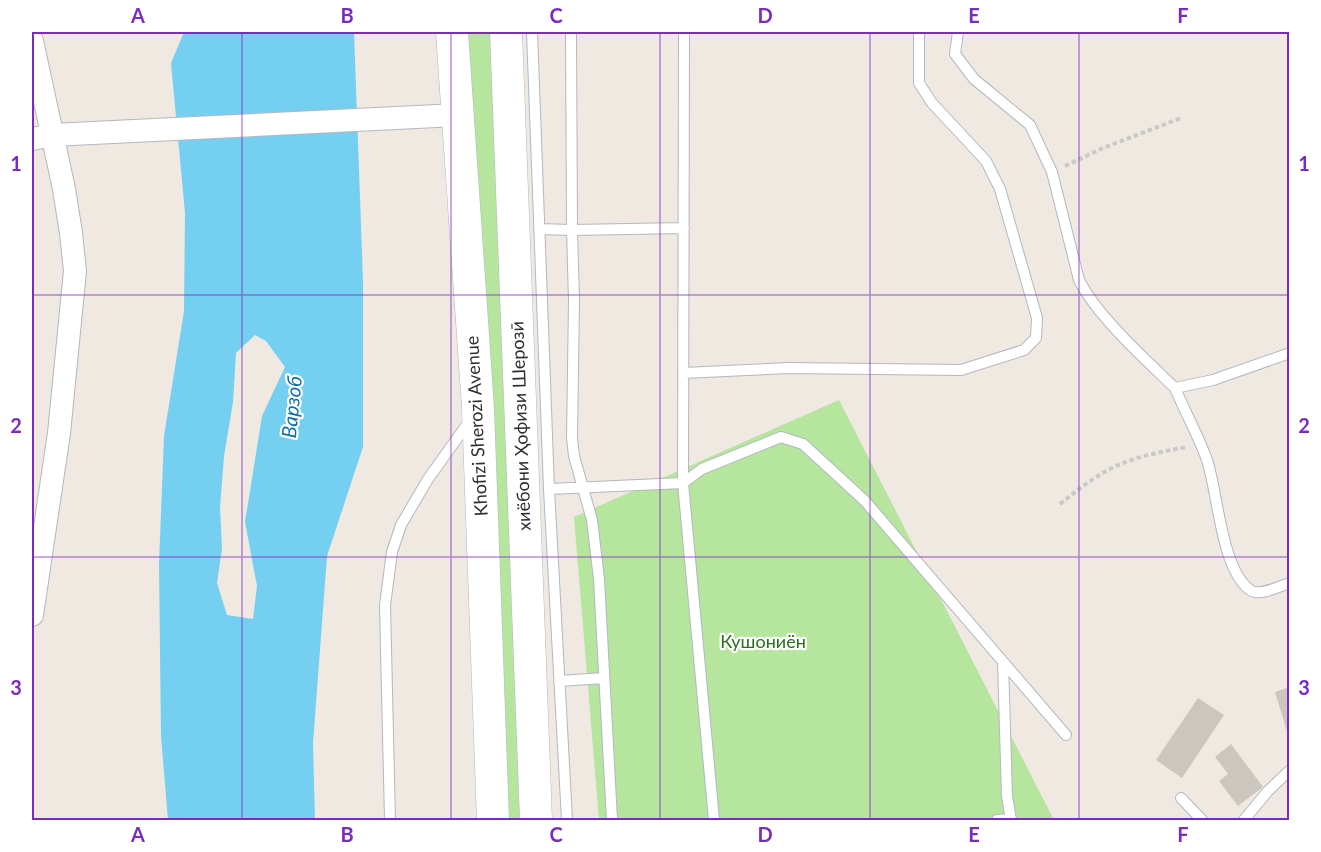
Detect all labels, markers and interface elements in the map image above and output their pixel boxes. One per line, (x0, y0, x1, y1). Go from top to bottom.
text: A (130, 3, 145, 27)
text: B (340, 3, 354, 27)
text: C (549, 3, 563, 27)
text: D (757, 3, 773, 27)
text: E (968, 3, 980, 27)
text: F (1177, 3, 1189, 27)
text: 1 (10, 151, 22, 175)
text: 1 (1298, 151, 1310, 175)
street label: хиёбони Ҳофизи Шерозӣ (505, 321, 535, 531)
street label: Khofizi Sherozi Avenue (460, 335, 492, 517)
water label: Варзоб (276, 374, 306, 439)
text: 2 (10, 413, 22, 437)
text: 2 (1298, 413, 1310, 437)
park label: Кушониён (720, 630, 806, 652)
text: 3 (10, 675, 22, 699)
text: 3 (1298, 675, 1310, 699)
text: A (130, 822, 145, 846)
text: B (340, 822, 354, 846)
text: C (549, 822, 563, 846)
text: D (757, 822, 773, 846)
text: E (968, 822, 980, 846)
text: F (1177, 822, 1189, 846)

